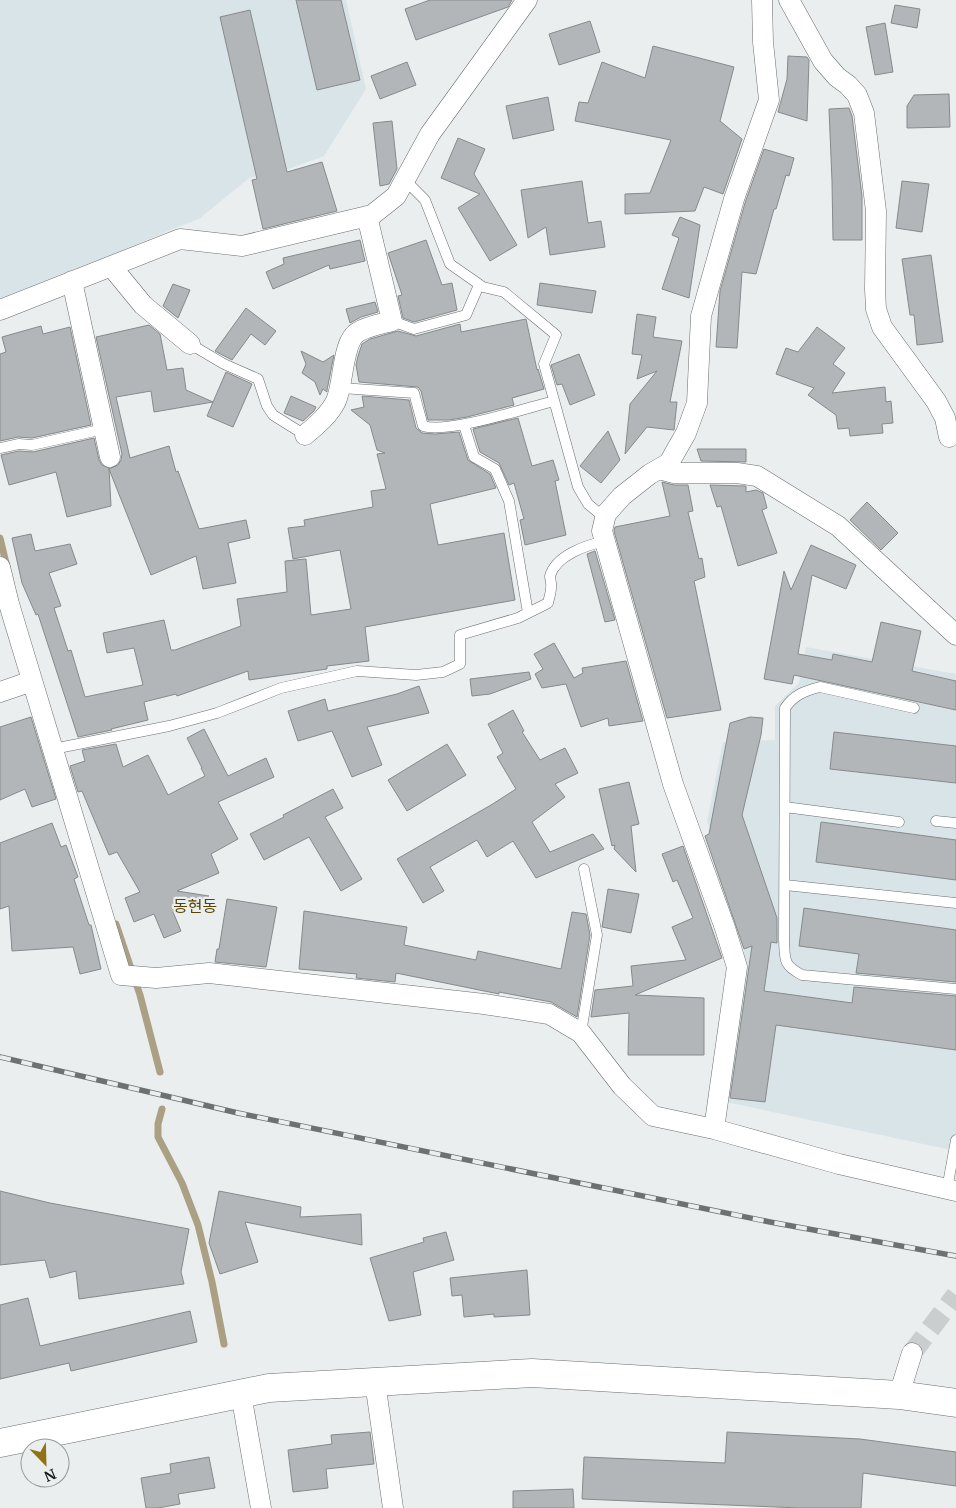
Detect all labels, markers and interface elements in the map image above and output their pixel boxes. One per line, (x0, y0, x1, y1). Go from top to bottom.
district label: 동현동 (173, 896, 217, 916)
north arrow (20, 1438, 70, 1488)
text: N (41, 1465, 59, 1485)

